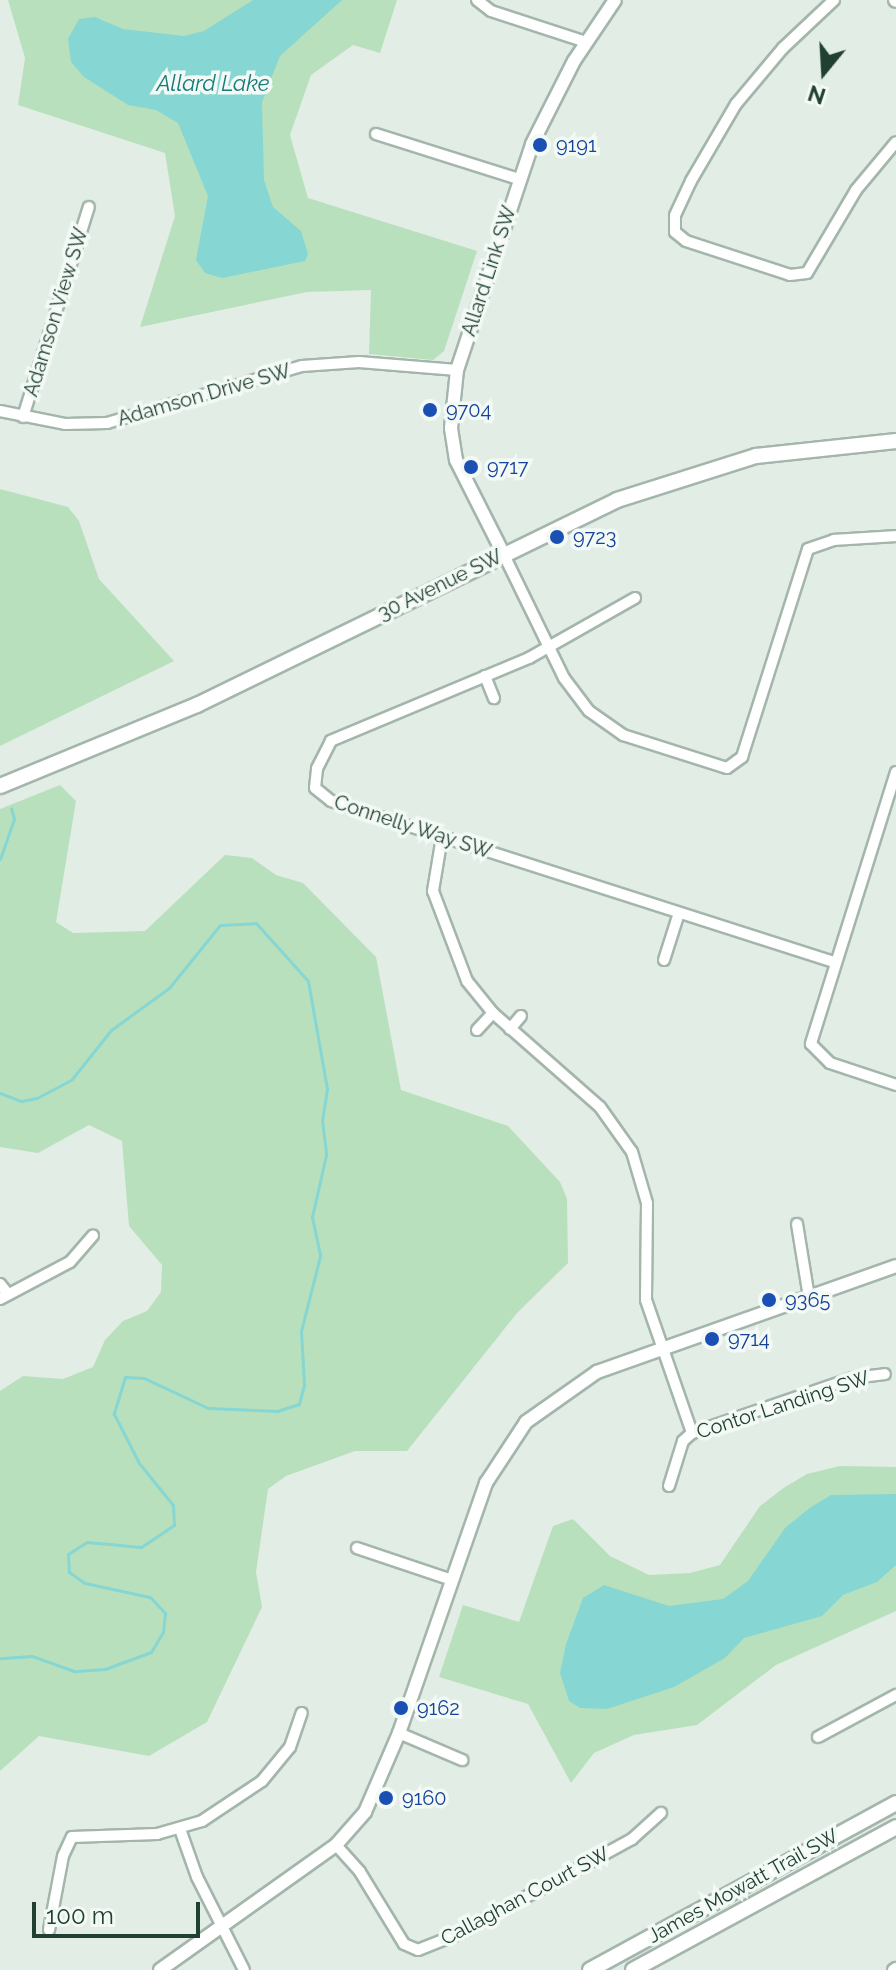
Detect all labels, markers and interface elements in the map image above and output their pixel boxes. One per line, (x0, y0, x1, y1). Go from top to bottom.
north arrow (784, 32, 864, 112)
water label: Allard Lake (156, 71, 270, 97)
text: N (805, 80, 829, 110)
place label: 9191 (556, 133, 597, 157)
marker: 9191 (531, 136, 549, 154)
street label: Allard Link SW (457, 203, 521, 339)
street label: Adamson View SW (19, 224, 93, 400)
street label: Adamson Drive SW (115, 359, 293, 431)
place label: 9704 (446, 398, 491, 422)
marker: 9704 (421, 401, 439, 419)
place label: 9717 (487, 455, 528, 479)
marker: 9717 (462, 458, 480, 476)
place label: 9723 (573, 525, 616, 549)
marker: 9723 (548, 528, 566, 546)
street label: 30 Avenue SW (374, 544, 506, 626)
street label: Connelly Way SW (330, 790, 496, 864)
place label: 9365 (785, 1288, 830, 1312)
marker: 9365 (760, 1291, 778, 1309)
place label: 9714 (728, 1327, 770, 1351)
marker: 9714 (703, 1330, 721, 1348)
street label: Contor Landing SW (693, 1366, 873, 1444)
place label: 9162 (417, 1696, 460, 1720)
marker: 9162 (392, 1699, 410, 1717)
place label: 9160 (402, 1786, 447, 1810)
marker: 9160 (377, 1789, 395, 1807)
street label: James Mowatt Trail SW (643, 1823, 843, 1949)
street label: Callaghan Court SW (437, 1841, 613, 1951)
scale bar (36, 1886, 204, 1936)
text: 100 m (46, 1901, 114, 1930)

